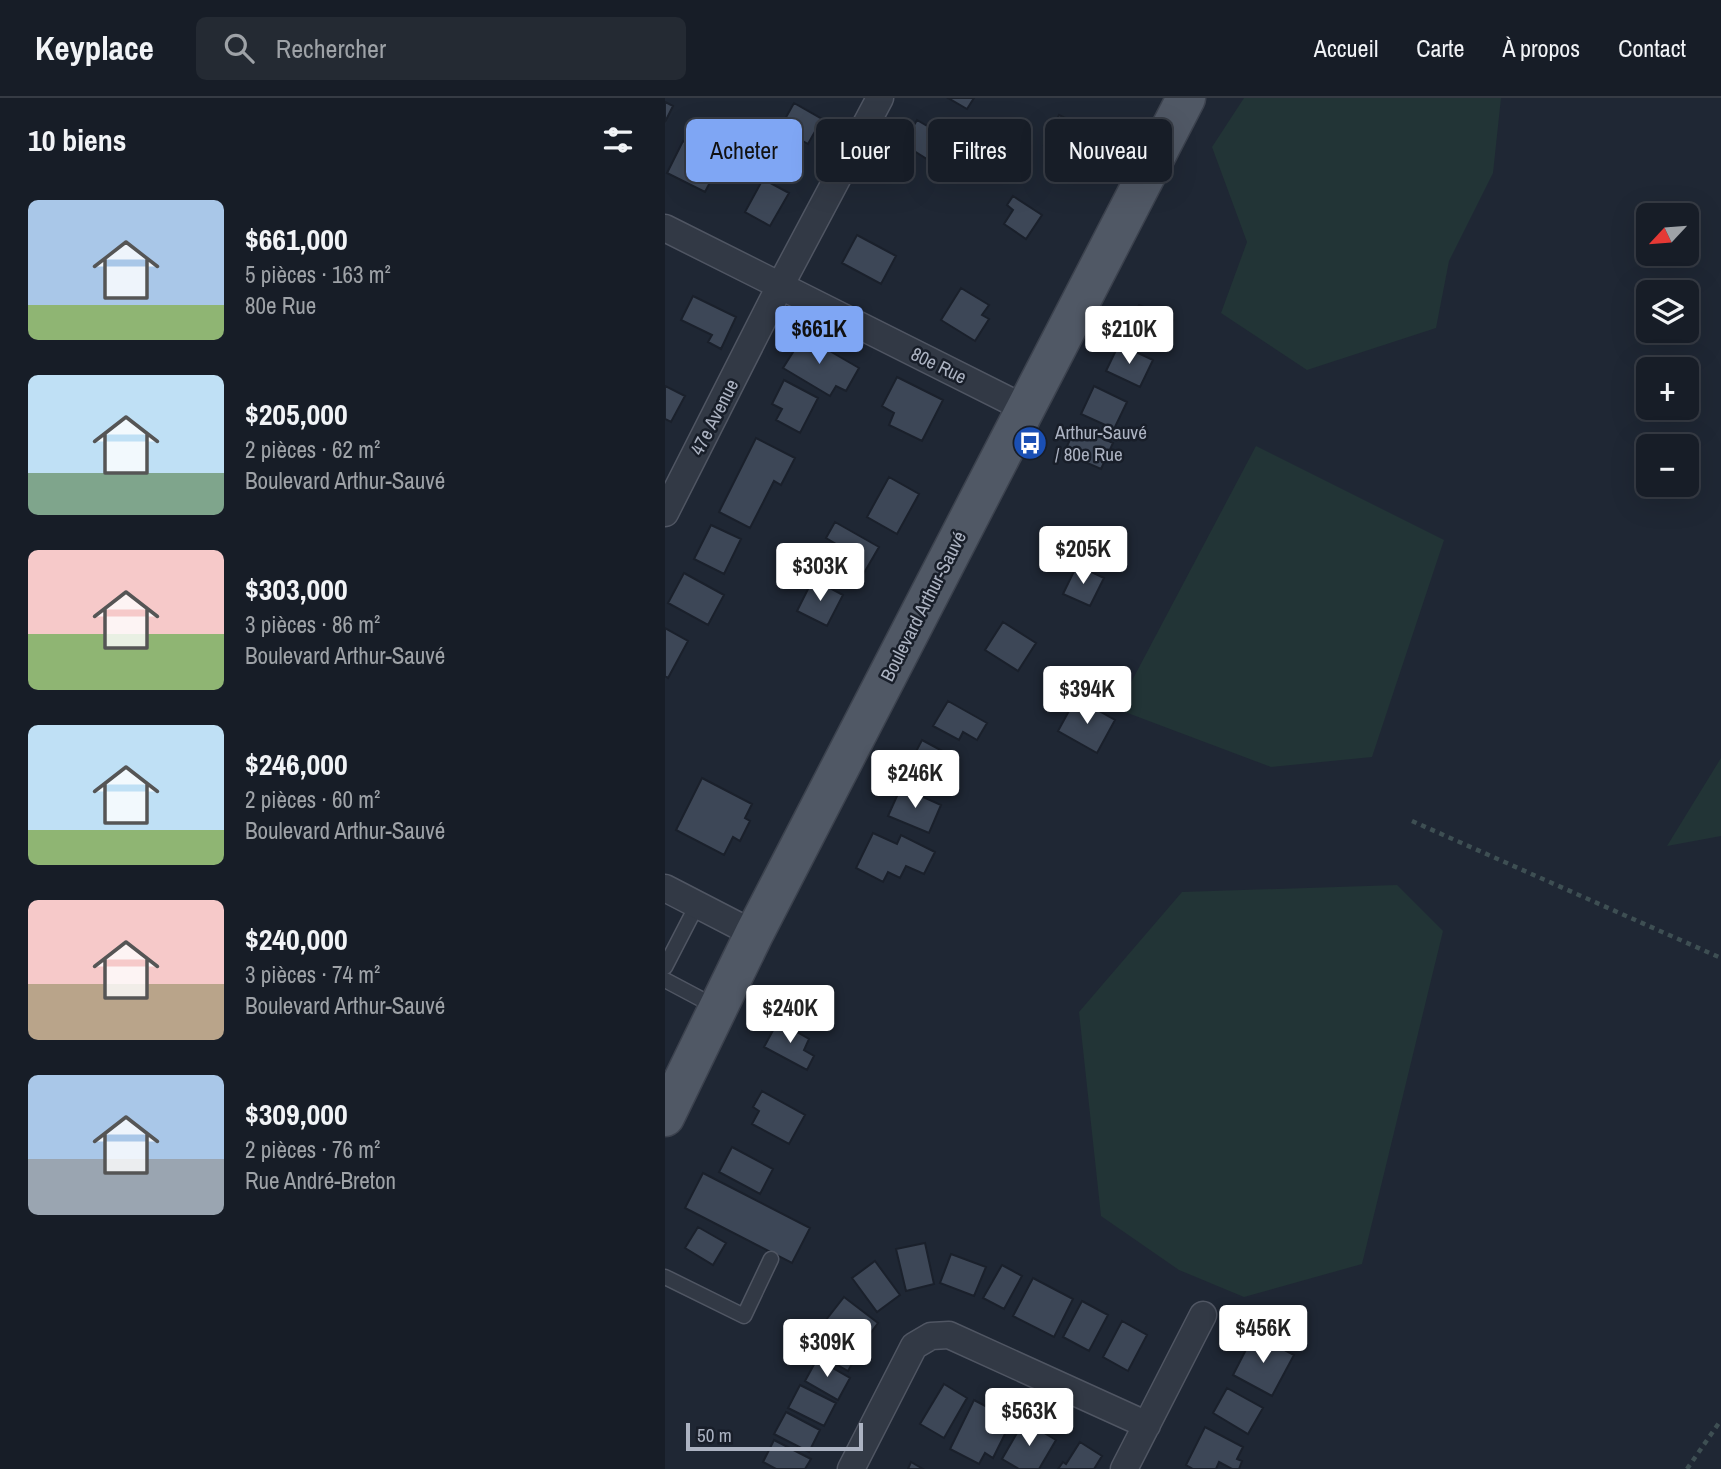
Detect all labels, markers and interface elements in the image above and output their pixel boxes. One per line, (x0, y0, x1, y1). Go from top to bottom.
search box (196, 17, 686, 80)
text: Keyplace (35, 26, 154, 70)
icon: search (220, 29, 258, 67)
text: Rechercher (276, 31, 386, 66)
text: Accueil (1314, 32, 1378, 64)
text: Carte (1416, 32, 1464, 64)
text: À propos (1502, 32, 1580, 64)
text: Contact (1618, 32, 1686, 64)
chip: Acheter (686, 119, 802, 182)
chip: Louer (816, 119, 914, 182)
chip: Filtres (928, 119, 1031, 182)
chip: Nouveau (1045, 119, 1172, 182)
text: 10 biens (28, 120, 126, 160)
icon: filters (599, 121, 637, 159)
north arrow (1636, 203, 1699, 266)
map controls (1636, 203, 1699, 497)
text: $661,000 (245, 219, 348, 259)
icon: home (84, 228, 168, 312)
text: 5 pièces · 163 m² (245, 259, 391, 290)
button: layers (1636, 280, 1699, 343)
text: 80e Rue (245, 290, 316, 321)
pin: $661K (770, 306, 868, 366)
pin: $210K (1080, 306, 1178, 366)
text: $661K (791, 313, 847, 344)
text: $210K (1101, 313, 1157, 344)
street label: 80e Rue (907, 340, 971, 390)
button: + (1636, 357, 1699, 420)
street label: 47e Avenue (684, 375, 744, 459)
text: $205,000 (245, 394, 348, 434)
icon: home (84, 403, 168, 487)
place label: Arthur-Sauvé / 80e Rue (1054, 419, 1147, 467)
bus stop icon: Arthur-Sauvé / 80e Rue (1011, 424, 1049, 462)
text: 2 pièces · 62 m² (245, 434, 380, 465)
button: − (1636, 434, 1699, 497)
text: Boulevard Arthur-Sauvé (245, 465, 445, 496)
street label: Boulevard Arthur-Sauvé (874, 526, 972, 686)
pin: $205K (1034, 526, 1132, 586)
text: $205K (1055, 533, 1111, 564)
pin: $303K (771, 544, 869, 603)
text: $303K (792, 550, 848, 581)
text: $303,000 (245, 569, 348, 609)
icon: home (84, 578, 168, 662)
text: 3 pièces · 86 m² (245, 609, 380, 640)
text: Boulevard Arthur-Sauvé (245, 640, 445, 671)
pin: $394K (1038, 666, 1136, 726)
text: $394K (1059, 673, 1115, 704)
text: $246,000 (245, 744, 348, 784)
pin: $246K (866, 750, 964, 810)
icon: home (84, 753, 168, 837)
text: $246K (887, 757, 943, 788)
text: 2 pièces · 60 m² (245, 784, 380, 815)
text: Boulevard Arthur-Sauvé (245, 815, 445, 846)
text: $240,000 (245, 919, 348, 959)
icon: home (84, 928, 168, 1012)
text: 3 pièces · 74 m² (245, 959, 380, 990)
pin: $240K (741, 986, 839, 1045)
text: Boulevard Arthur-Sauvé (245, 990, 445, 1021)
text: $240K (762, 992, 818, 1023)
text: $309,000 (245, 1094, 348, 1134)
icon: home (84, 1103, 168, 1187)
text: 2 pièces · 76 m² (245, 1134, 380, 1165)
text: Rue André-Breton (245, 1165, 396, 1196)
pin: $456K (1214, 1306, 1312, 1365)
text: $456K (1235, 1312, 1291, 1343)
pin: $309K (778, 1320, 876, 1379)
text: $309K (799, 1326, 855, 1357)
pin: $563K (980, 1388, 1078, 1448)
text: $563K (1001, 1395, 1057, 1426)
scale bar (686, 1420, 863, 1452)
text: 50 m (697, 1422, 732, 1448)

